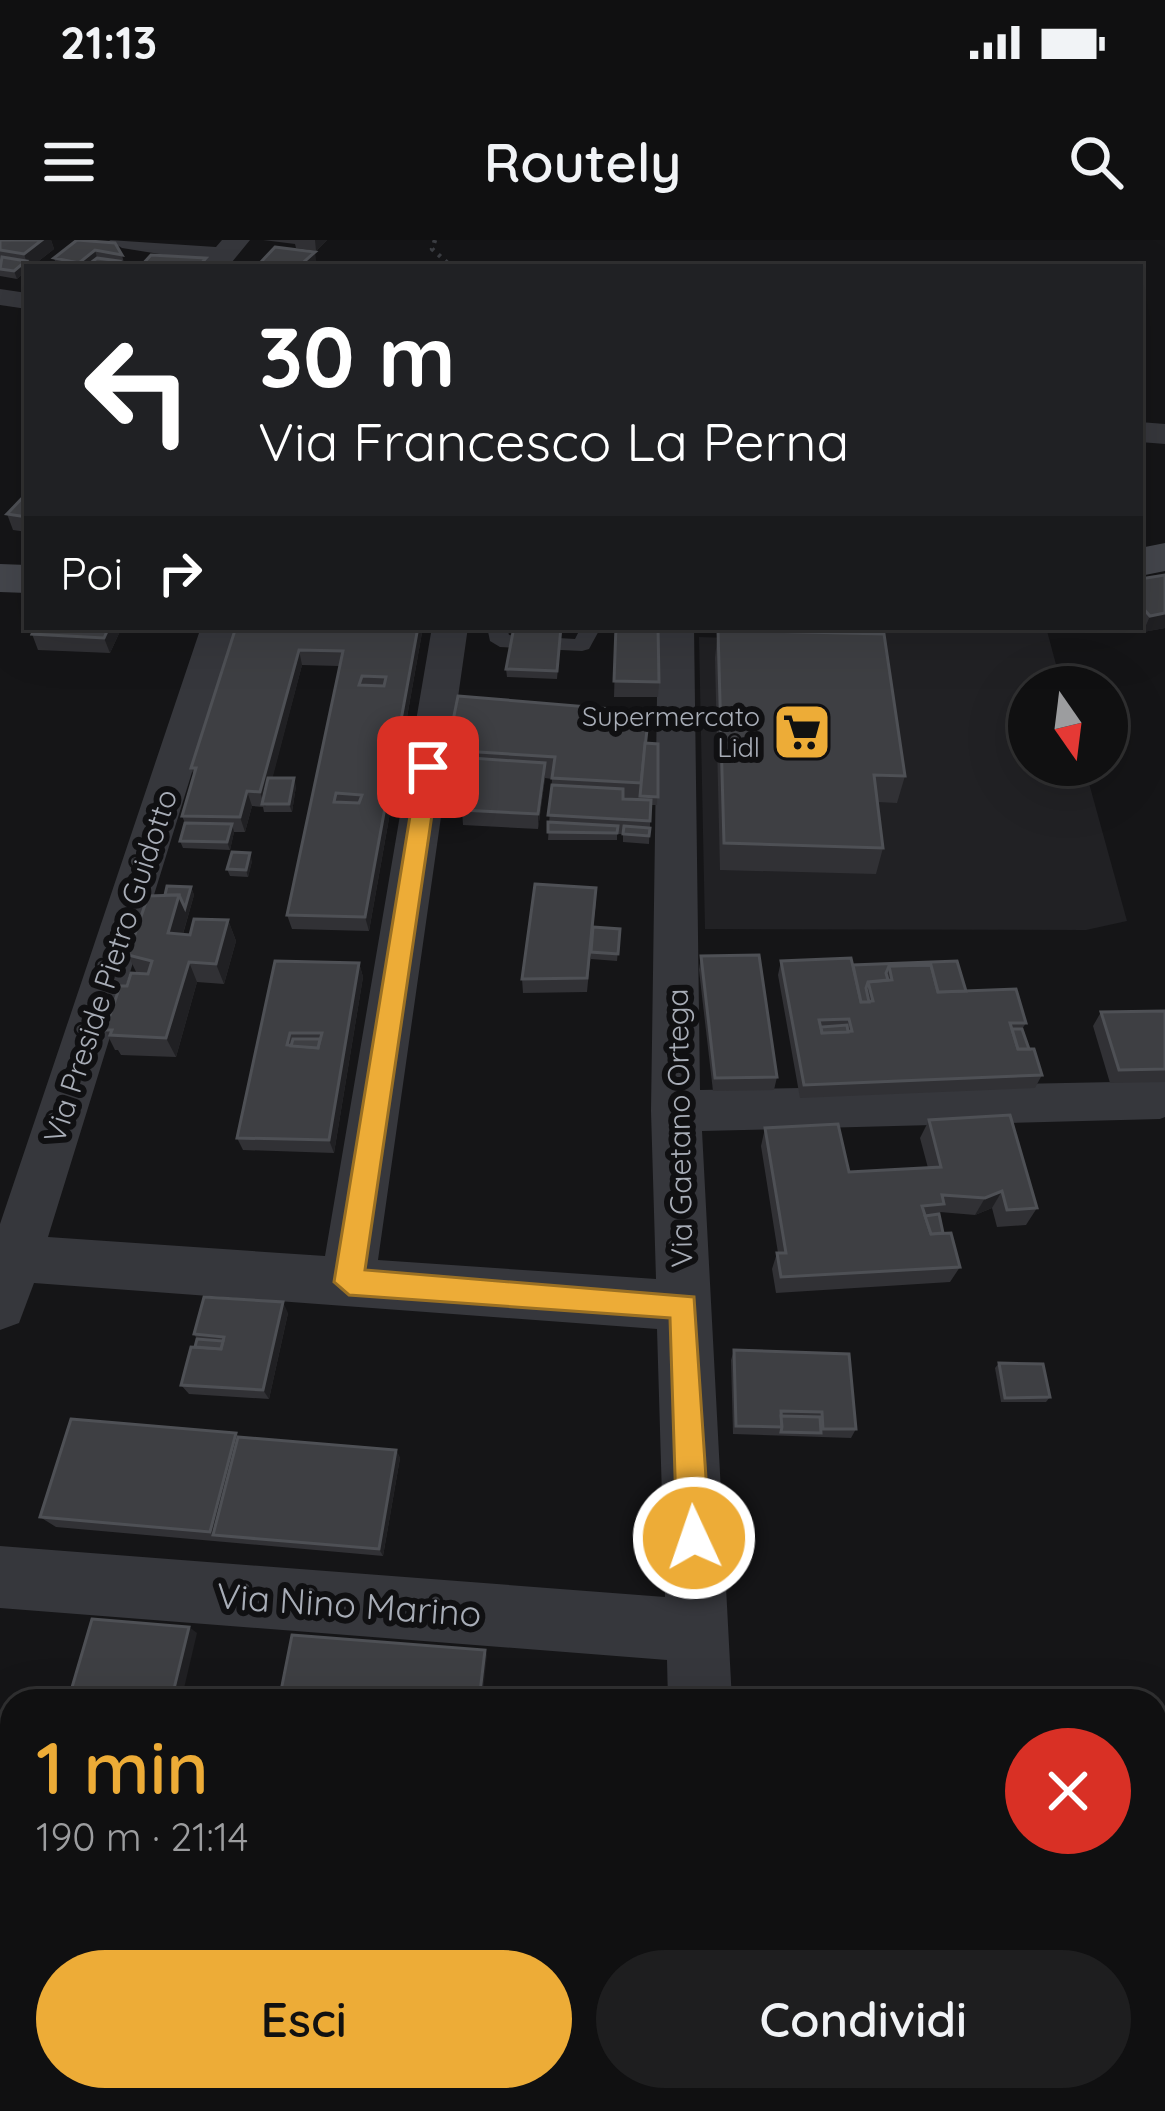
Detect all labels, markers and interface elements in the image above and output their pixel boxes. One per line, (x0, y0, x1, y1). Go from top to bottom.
text: 21:13 (60, 14, 157, 70)
text: Routely (484, 128, 681, 196)
icon: menu (36, 129, 102, 195)
icon: search (1063, 129, 1129, 195)
text: 30 m (258, 303, 456, 408)
icon: left (60, 312, 216, 468)
text: Via Francesco La Perna (258, 407, 849, 475)
icon: right (147, 540, 213, 606)
text: Poi (60, 545, 123, 601)
north arrow (1008, 666, 1128, 786)
map controls (1008, 666, 1128, 786)
place label: Supermercato Lidl (582, 699, 760, 764)
supermarket icon: Supermercato Lidl (771, 701, 833, 763)
pin (377, 716, 479, 818)
icon: arrive (395, 734, 461, 800)
street label: Via Preside Pietro Guidotto (35, 784, 185, 1148)
street label: Via Gaetano Ortega (658, 988, 700, 1268)
position arrow (631, 1475, 757, 1601)
street label: Via Nino Marino (215, 1572, 483, 1636)
text: 1 min (36, 1722, 209, 1812)
button: close (1005, 1728, 1131, 1854)
text: 190 m · 21:14 (36, 1812, 248, 1861)
button: Esci (36, 1950, 572, 2088)
button: Condividi (596, 1950, 1131, 2088)

